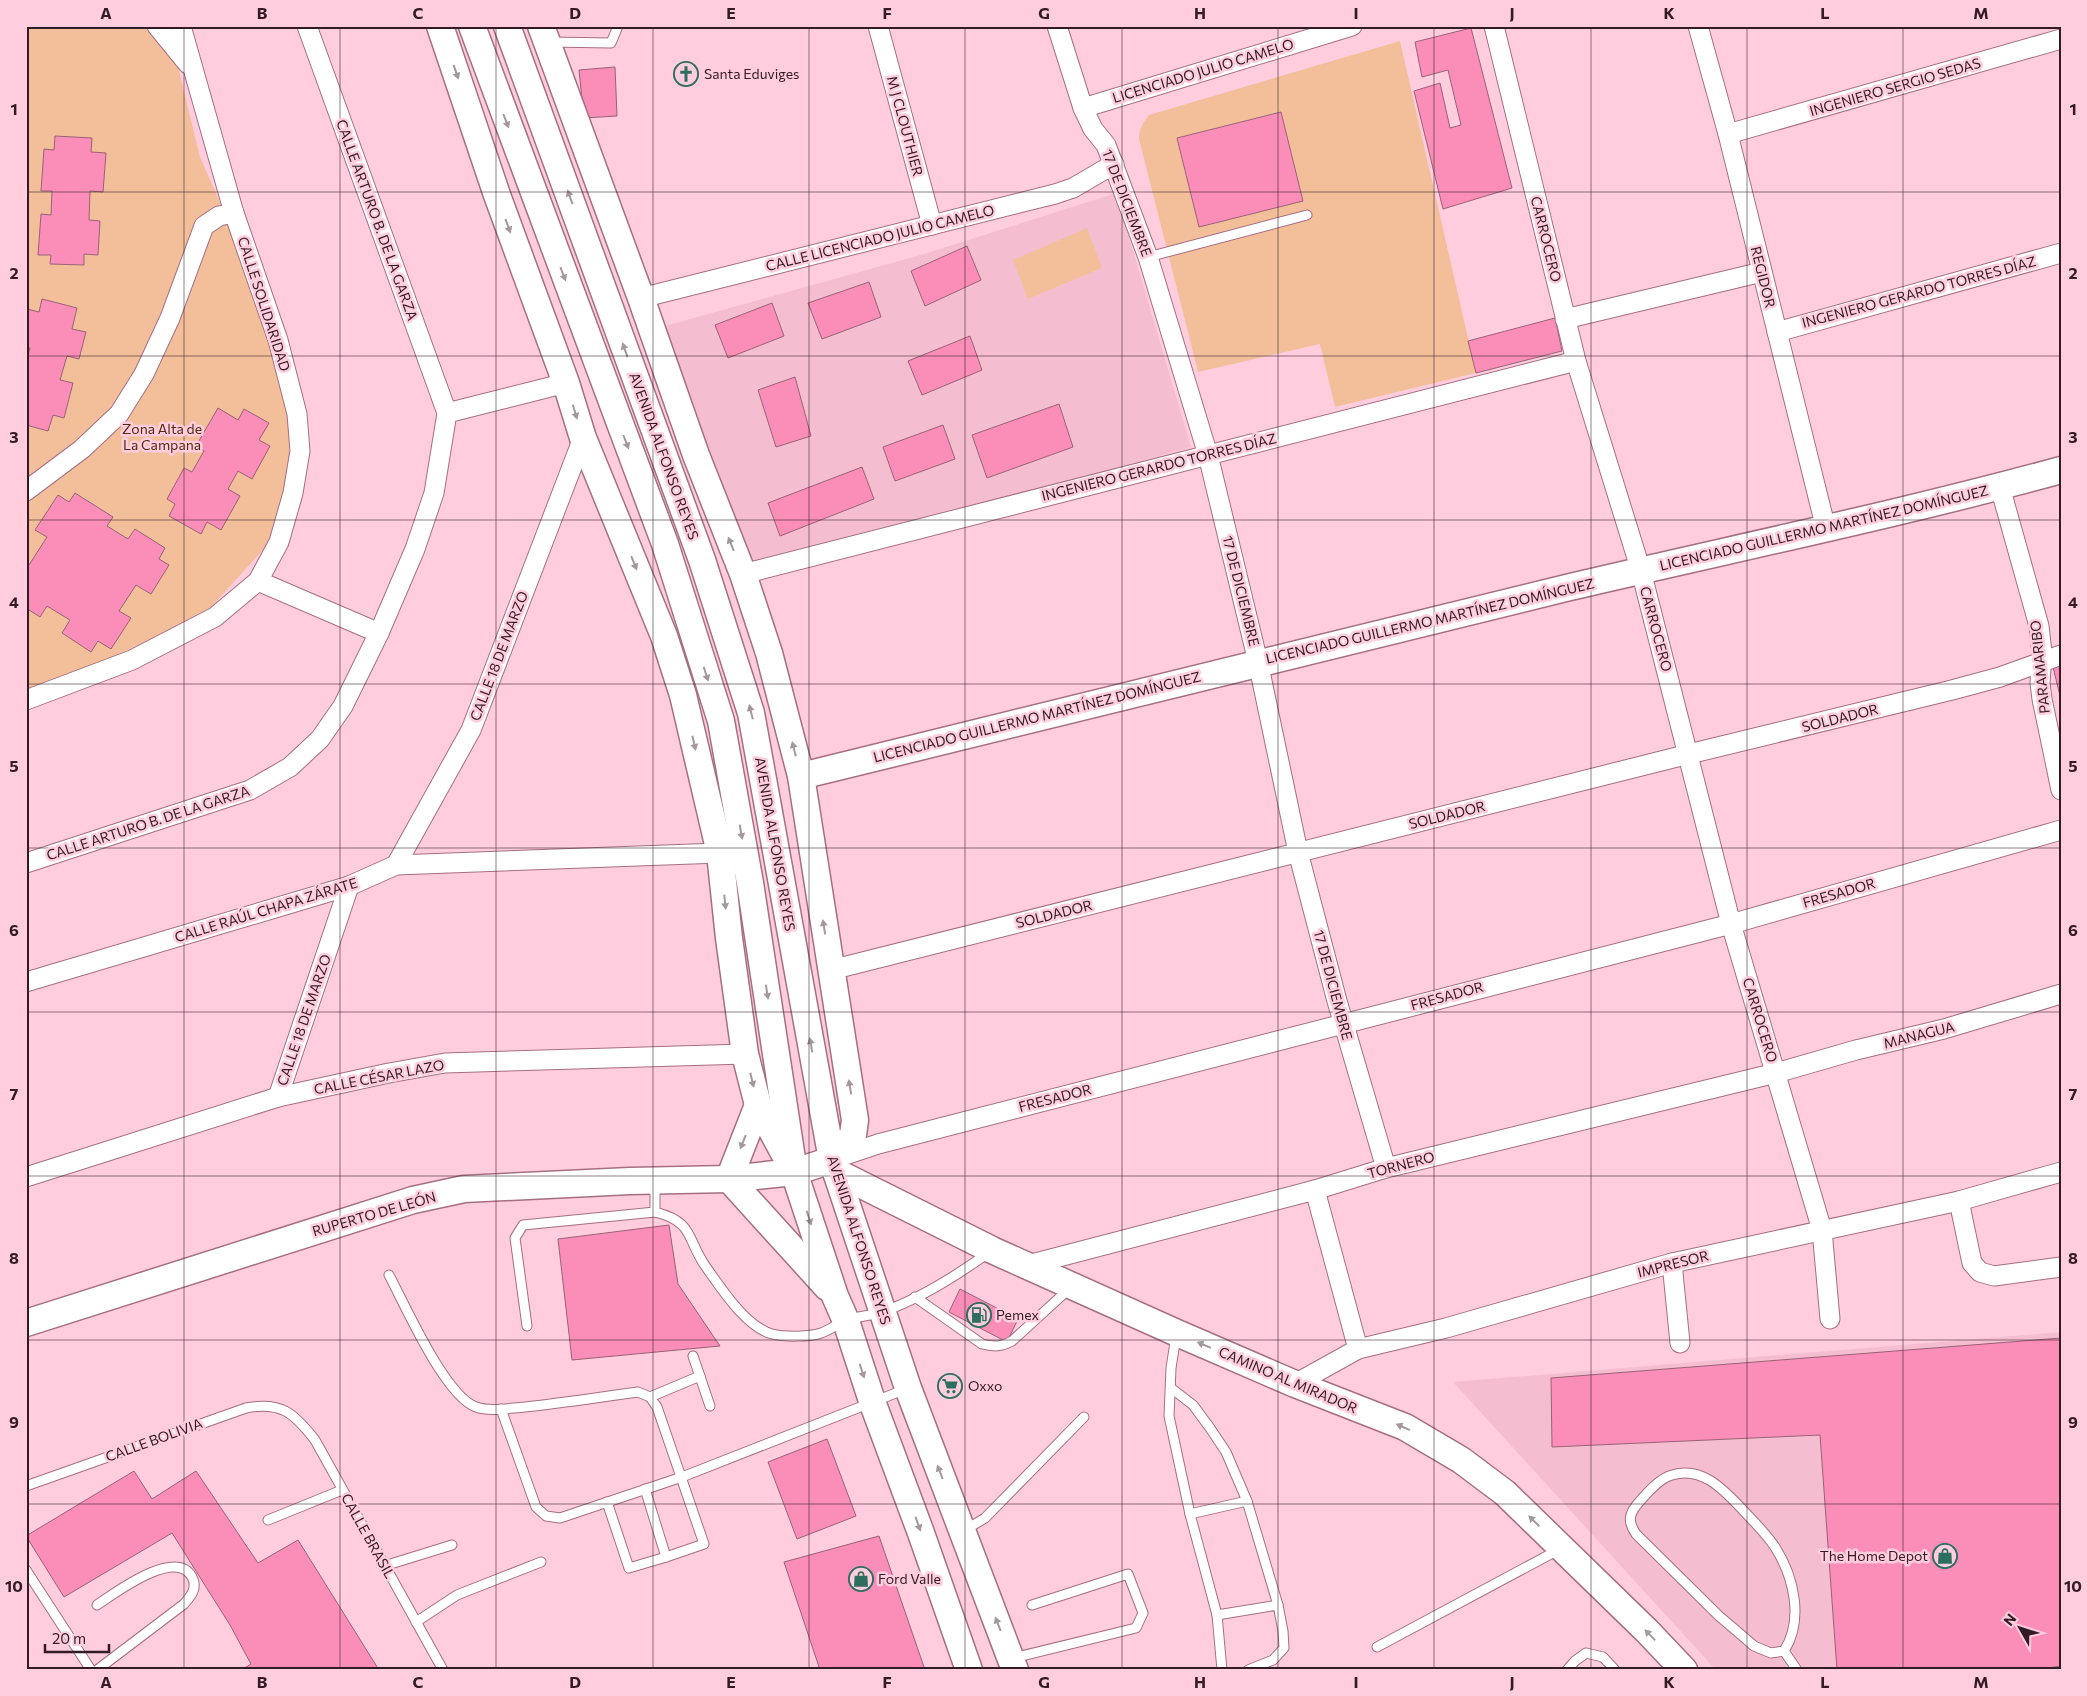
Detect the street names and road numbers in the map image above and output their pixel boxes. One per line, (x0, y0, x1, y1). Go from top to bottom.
street label: LICENCIADO JULIO CAMELO (1110, 35, 1295, 106)
street label: INGENIERO SERGIO SEDAS (1807, 54, 1982, 119)
street label: M J CLOUTHIER (884, 74, 927, 178)
street label: CALLE ARTURO B. DE LA GARZA (333, 117, 422, 323)
street label: 17 DE DICIEMBRE (1099, 147, 1156, 259)
street label: CARROCERO (1528, 194, 1565, 283)
street label: CALLE LICENCIADO JULIO CAMELO (764, 201, 996, 274)
street label: CALLE SOLIDARIDAD (235, 234, 294, 373)
street label: REGIDOR (1748, 244, 1779, 309)
street label: INGENIERO GERARDO TORRES DÍAZ (1800, 252, 2038, 331)
street label: AVENIDA ALFONSO REYES (626, 370, 703, 542)
street label: INGENIERO GERARDO TORRES DÍAZ (1040, 429, 1278, 504)
street label: LICENCIADO GUILLERMO MARTÍNEZ DOMÍNGUEZ (1658, 481, 1990, 574)
street label: 17 DE DICIEMBRE (1220, 534, 1263, 648)
street label: LICENCIADO GUILLERMO MARTÍNEZ DOMÍNGUEZ (1264, 574, 1596, 667)
street label: CARROCERO (1637, 584, 1676, 673)
street label: CALLE 18 DE MARZO (466, 588, 531, 723)
street label: PARAMARIBO (2026, 620, 2053, 714)
street label: LICENCIADO GUILLERMO MARTÍNEZ DOMÍNGUEZ (871, 668, 1202, 766)
street label: SOLDADOR (1800, 700, 1880, 735)
street label: AVENIDA ALFONSO REYES (752, 755, 799, 932)
street label: CALLE ARTURO B. DE LA GARZA (44, 781, 252, 863)
street label: SOLDADOR (1407, 797, 1487, 832)
street label: CALLE RAÚL CHAPA ZÁRATE (172, 874, 359, 945)
street label: FRESADOR (1801, 874, 1877, 911)
street label: SOLDADOR (1014, 896, 1094, 931)
street label: 17 DE DICIEMBRE (1311, 928, 1356, 1042)
street label: CALLE 18 DE MARZO (273, 952, 334, 1088)
street label: CARROCERO (1740, 975, 1781, 1064)
street label: FRESADOR (1409, 978, 1485, 1013)
street label: MANAGUA (1882, 1017, 1956, 1052)
street label: CALLE CÉSAR LAZO (312, 1056, 446, 1097)
street label: FRESADOR (1017, 1080, 1093, 1115)
street label: TORNERO (1365, 1147, 1436, 1182)
street label: AVENIDA ALFONSO REYES (824, 1153, 895, 1326)
street label: RUPERTO DE LEÓN (310, 1188, 438, 1239)
street label: IMPRESOR (1635, 1246, 1710, 1281)
street label: CAMINO AL MIRADOR (1216, 1343, 1360, 1416)
street label: CALLE BOLIVIA (103, 1414, 205, 1465)
street label: CALLE BRASIL (338, 1490, 399, 1581)

